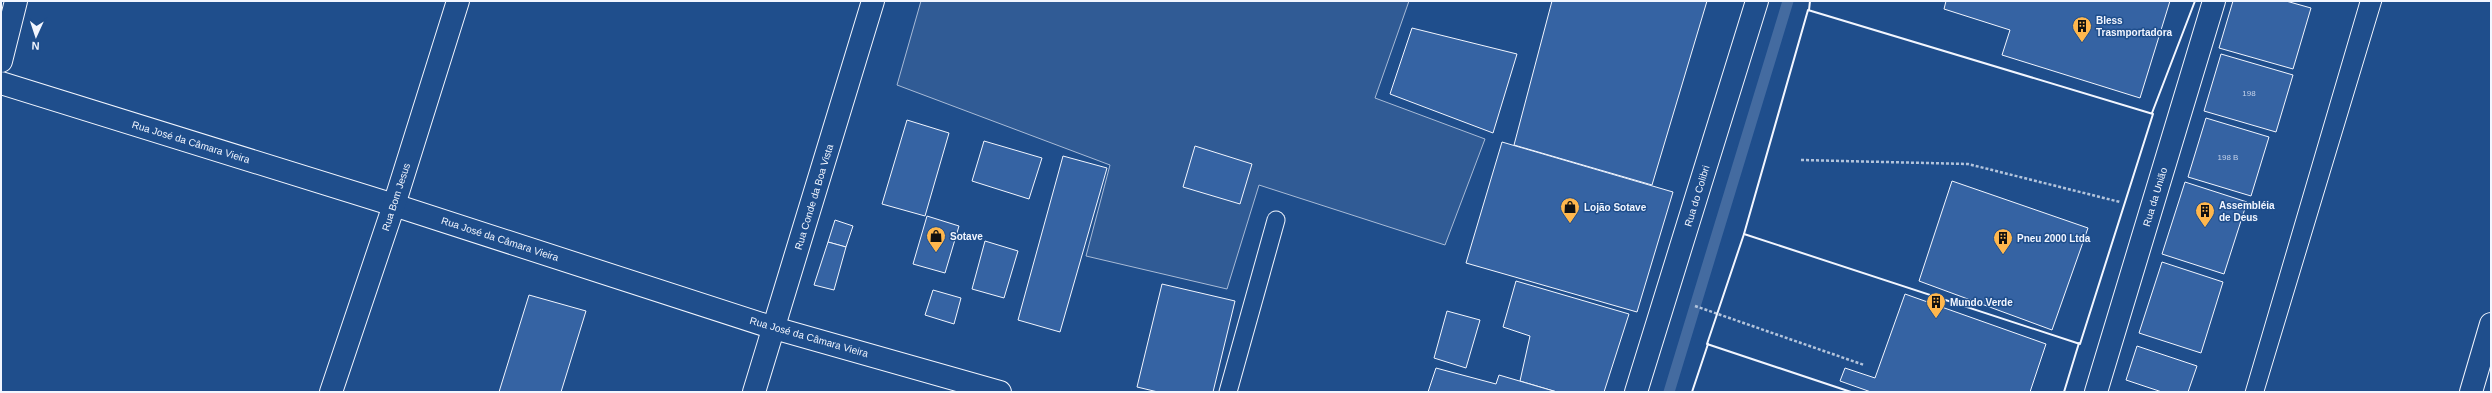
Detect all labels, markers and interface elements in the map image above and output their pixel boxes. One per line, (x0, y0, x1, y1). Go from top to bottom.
building icon: Bless Trasmportadora (2071, 15, 2093, 43)
place label: Bless Trasmportadora (2096, 15, 2173, 38)
north arrow (16, 16, 56, 56)
text: N (31, 40, 40, 52)
house number: 198 (2242, 89, 2256, 98)
street label: Rua José da Câmara Vieira (131, 119, 252, 165)
street label: Rua Conde da Boa Vista (793, 142, 835, 251)
house number: 198 B (2218, 153, 2238, 162)
street label: Rua Bom Jesus (380, 162, 412, 232)
street label: Rua do Colibri (1682, 164, 1712, 228)
street label: Rua da União (2141, 166, 2169, 228)
shop icon: Lojão Sotave (1559, 196, 1581, 224)
building icon: Assembléia de Deus (2194, 200, 2216, 228)
place label: Assembléia de Deus (2219, 200, 2275, 223)
place label: Lojão Sotave (1584, 202, 1647, 213)
street label: Rua José da Câmara Vieira (440, 215, 560, 263)
shop icon: Sotave (925, 225, 947, 253)
building icon: Pneu 2000 Ltda (1992, 227, 2014, 255)
place label: Sotave (950, 231, 983, 242)
place label: Pneu 2000 Ltda (2017, 233, 2091, 244)
building icon: Mundo Verde (1925, 291, 1947, 319)
place label: Mundo Verde (1950, 297, 2013, 308)
street label: Rua José da Câmara Vieira (749, 315, 870, 359)

